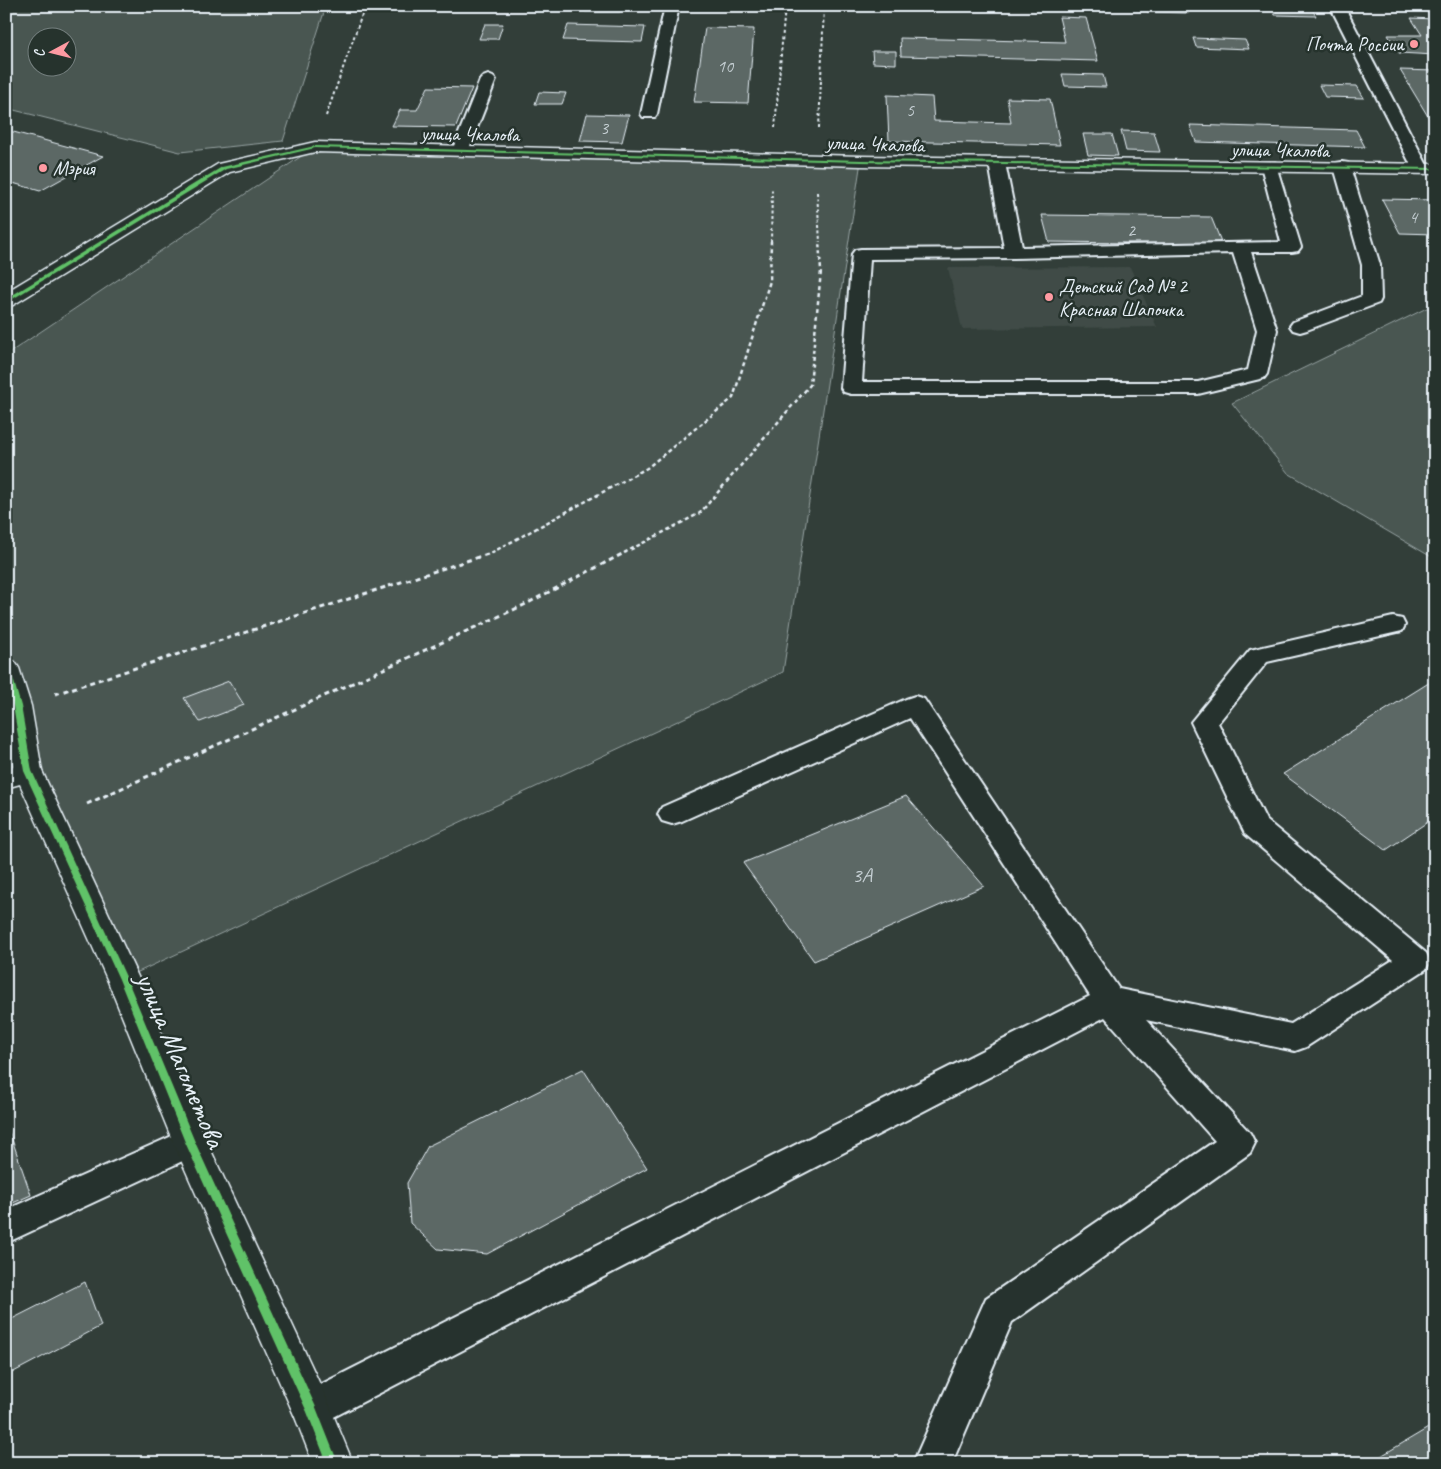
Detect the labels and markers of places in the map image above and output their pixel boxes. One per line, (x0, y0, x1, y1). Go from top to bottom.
place label: Почта России (1306, 32, 1405, 57)
marker: Почта России (1408, 38, 1420, 50)
place label: Мэрия (53, 156, 96, 181)
marker: Мэрия (37, 162, 49, 174)
place label: Детский Сад № 2 Красная Шапочка (1059, 274, 1189, 322)
marker: Детский Сад № 2 Красная Шапочка (1043, 291, 1055, 303)

